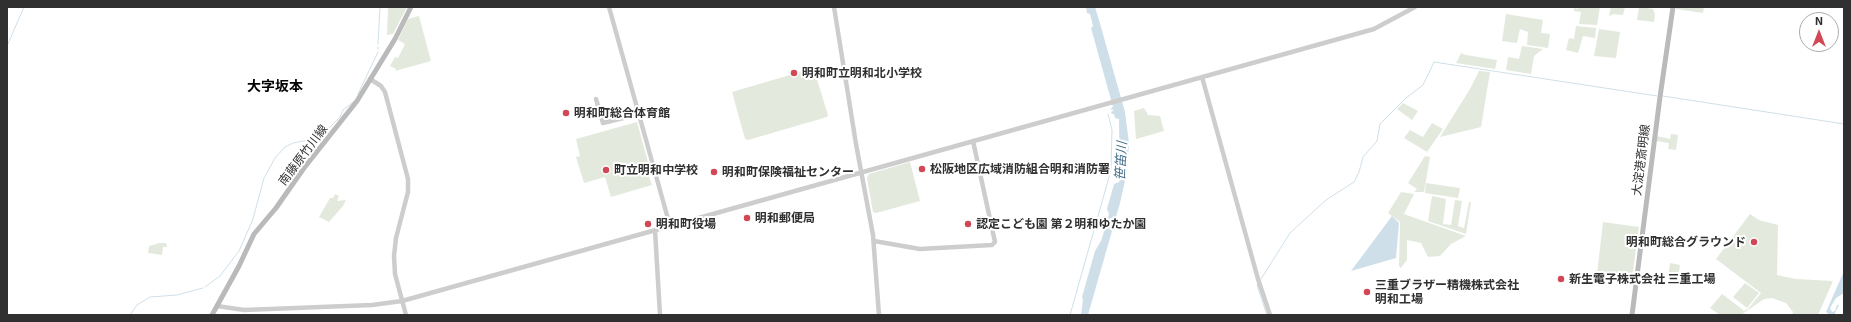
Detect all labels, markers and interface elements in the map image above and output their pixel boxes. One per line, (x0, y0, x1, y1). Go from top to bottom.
north arrow (1799, 12, 1839, 52)
text: N (1815, 14, 1823, 27)
place label: 明和町立明和北小学校 (802, 66, 922, 80)
marker: 明和町立明和北小学校 (789, 68, 799, 78)
district label: 大字坂本 (247, 78, 303, 94)
place label: 明和町総合体育館 (574, 106, 670, 120)
marker: 明和町総合体育館 (561, 108, 571, 118)
street label: 南藤原竹川線 (276, 122, 330, 188)
street label: 大淀港斎明線 (1629, 123, 1653, 197)
water label: 笹笛川 (1112, 141, 1130, 181)
place label: 松阪地区広域消防組合明和消防署 (930, 162, 1110, 176)
place label: 町立明和中学校 (614, 163, 698, 177)
marker: 松阪地区広域消防組合明和消防署 (917, 164, 927, 174)
marker: 町立明和中学校 (601, 165, 611, 175)
place label: 明和町保険福祉センター (722, 165, 854, 179)
marker: 明和町保険福祉センター (709, 167, 719, 177)
place label: 明和郵便局 (755, 211, 815, 225)
marker: 明和郵便局 (742, 213, 752, 223)
place label: 明和町役場 (656, 217, 716, 231)
place label: 認定こども園 第２明和ゆたか園 (976, 217, 1147, 231)
marker: 明和町役場 (643, 219, 653, 229)
marker: 認定こども園 第２明和ゆたか園 (963, 219, 973, 229)
place label: 明和町総合グラウンド (1626, 235, 1746, 249)
marker: 明和町総合グラウンド (1749, 237, 1759, 247)
place label: 新生電子株式会社 三重工場 (1569, 272, 1716, 286)
marker: 新生電子株式会社 三重工場 (1556, 274, 1566, 284)
place label: 三重ブラザー精機株式会社 明和工場 (1375, 278, 1519, 306)
marker: 三重ブラザー精機株式会社 明和工場 (1362, 287, 1372, 297)

